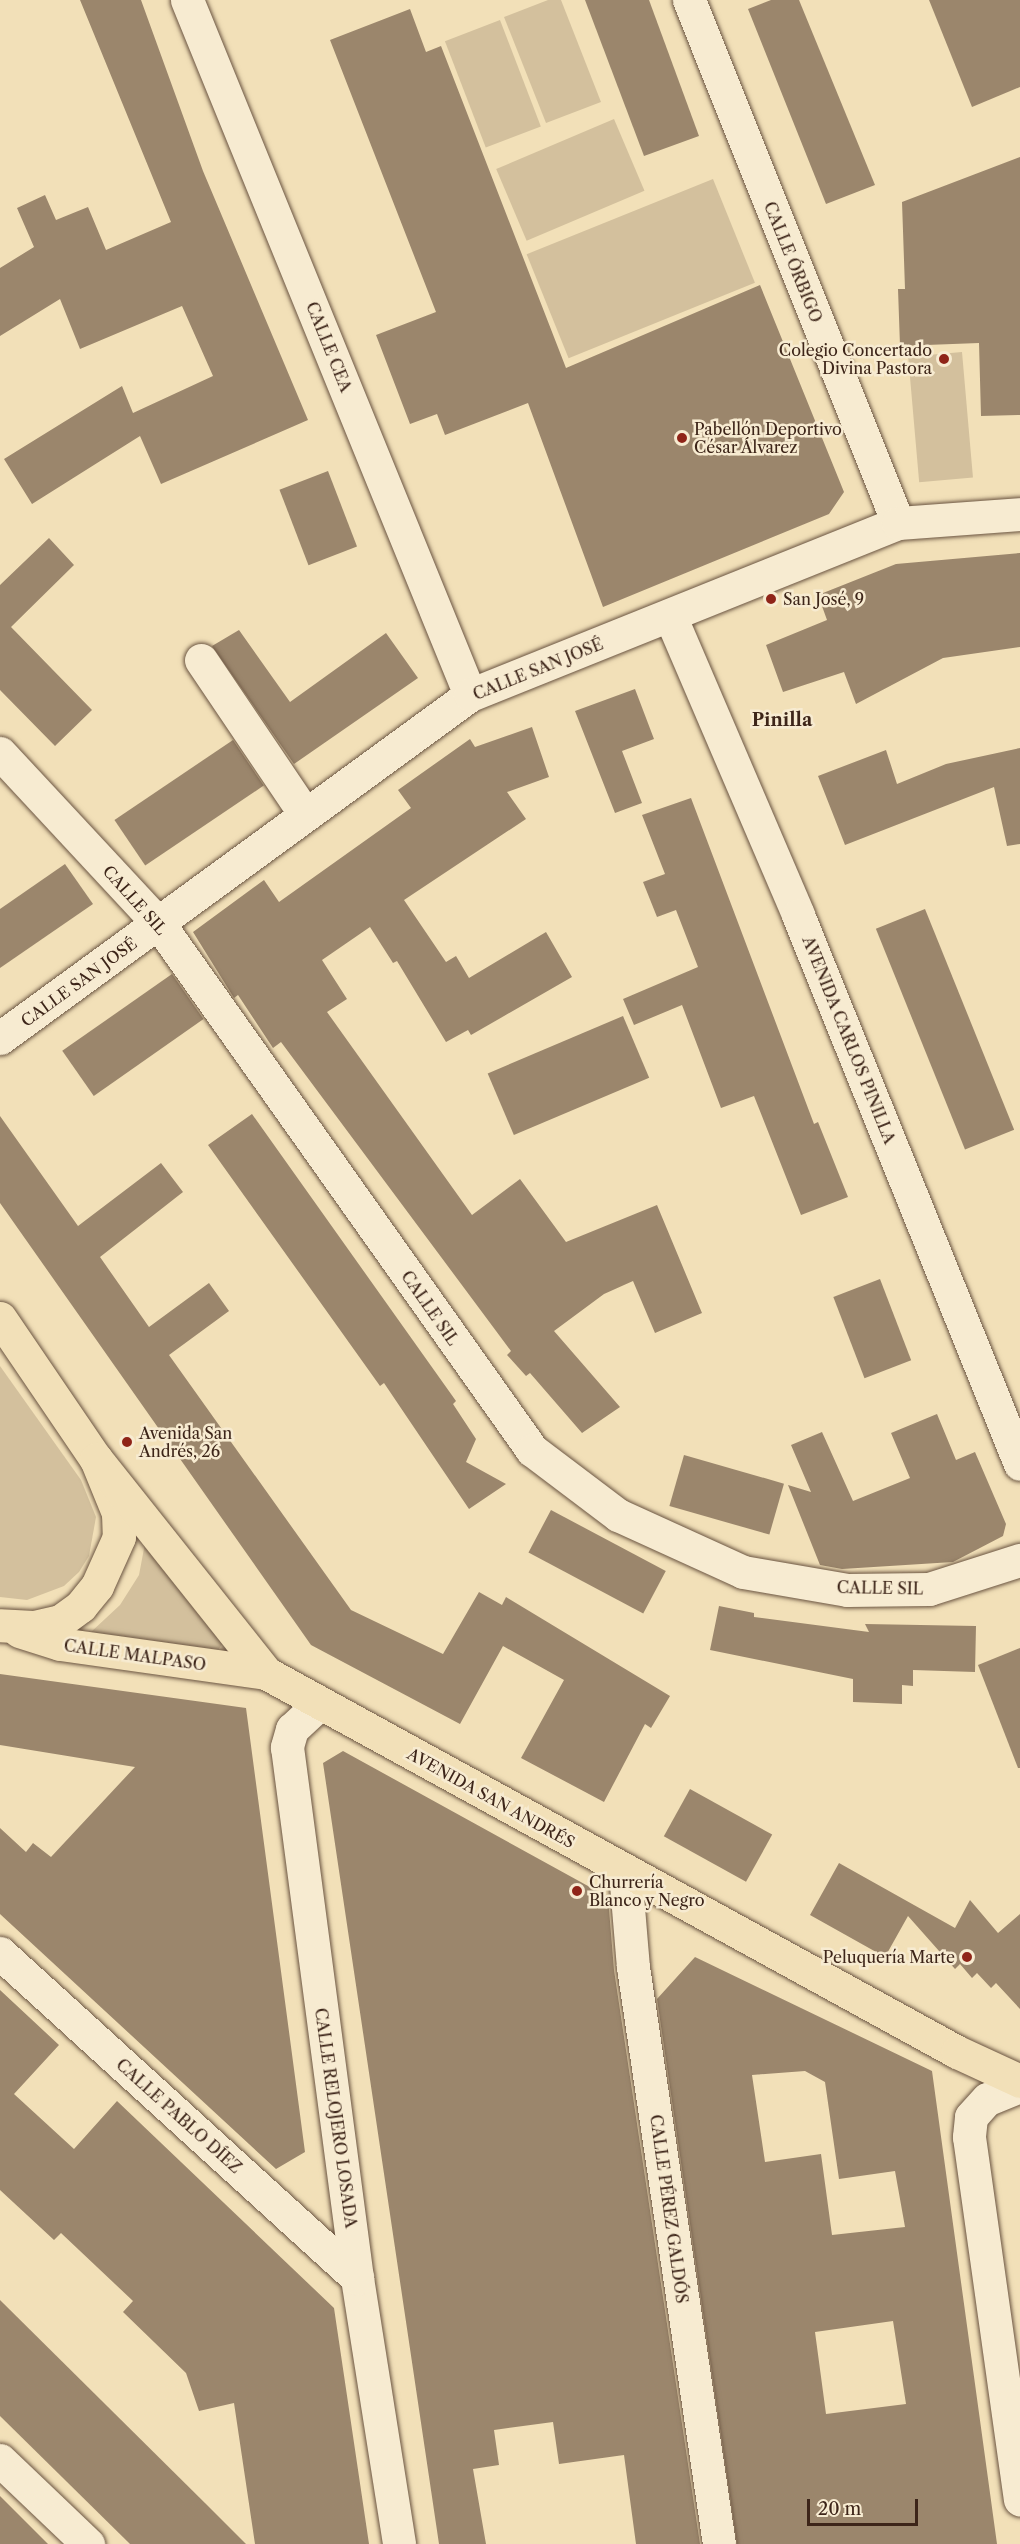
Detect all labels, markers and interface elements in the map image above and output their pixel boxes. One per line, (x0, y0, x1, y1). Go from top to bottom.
street label: CALLE ÓRBIGO (760, 199, 826, 325)
street label: CALLE CEA (302, 299, 356, 395)
place label: Colegio Concertado Divina Pastora (779, 340, 932, 378)
marker: Colegio Concertado Divina Pastora (937, 352, 951, 366)
place label: Pabellón Deportivo César Álvarez (694, 419, 842, 457)
marker: Pabellón Deportivo César Álvarez (675, 431, 689, 445)
place label: San José, 9 (783, 589, 864, 609)
marker: San José, 9 (764, 592, 778, 606)
street label: CALLE SAN JOSÉ (470, 634, 606, 704)
district label: Pinilla (752, 709, 812, 731)
street label: CALLE SIL (99, 861, 171, 939)
street label: CALLE SAN JOSÉ (17, 933, 141, 1031)
street label: AVENIDA CARLOS PINILLA (798, 933, 900, 1147)
street label: CALLE SIL (397, 1267, 463, 1349)
place label: Avenida San Andrés, 26 (139, 1423, 232, 1461)
marker: Avenida San Andrés, 26 (120, 1435, 134, 1449)
street label: CALLE SIL (837, 1578, 923, 1598)
street label: CALLE MALPASO (63, 1636, 207, 1674)
street label: AVENIDA SAN ANDRÉS (403, 1744, 579, 1852)
place label: Churrería Blanco y Negro (589, 1872, 705, 1910)
marker: Churrería Blanco y Negro (570, 1884, 584, 1898)
place label: Peluquería Marte (823, 1947, 955, 1967)
marker: Peluquería Marte (960, 1950, 974, 1964)
street label: CALLE RELOJERO LOSADA (311, 2007, 361, 2229)
street label: CALLE PABLO DÍEZ (112, 2055, 246, 2177)
street label: CALLE PÉREZ GALDÓS (646, 2113, 692, 2305)
scale bar (810, 2487, 921, 2525)
text: 20 m (818, 2498, 861, 2520)

